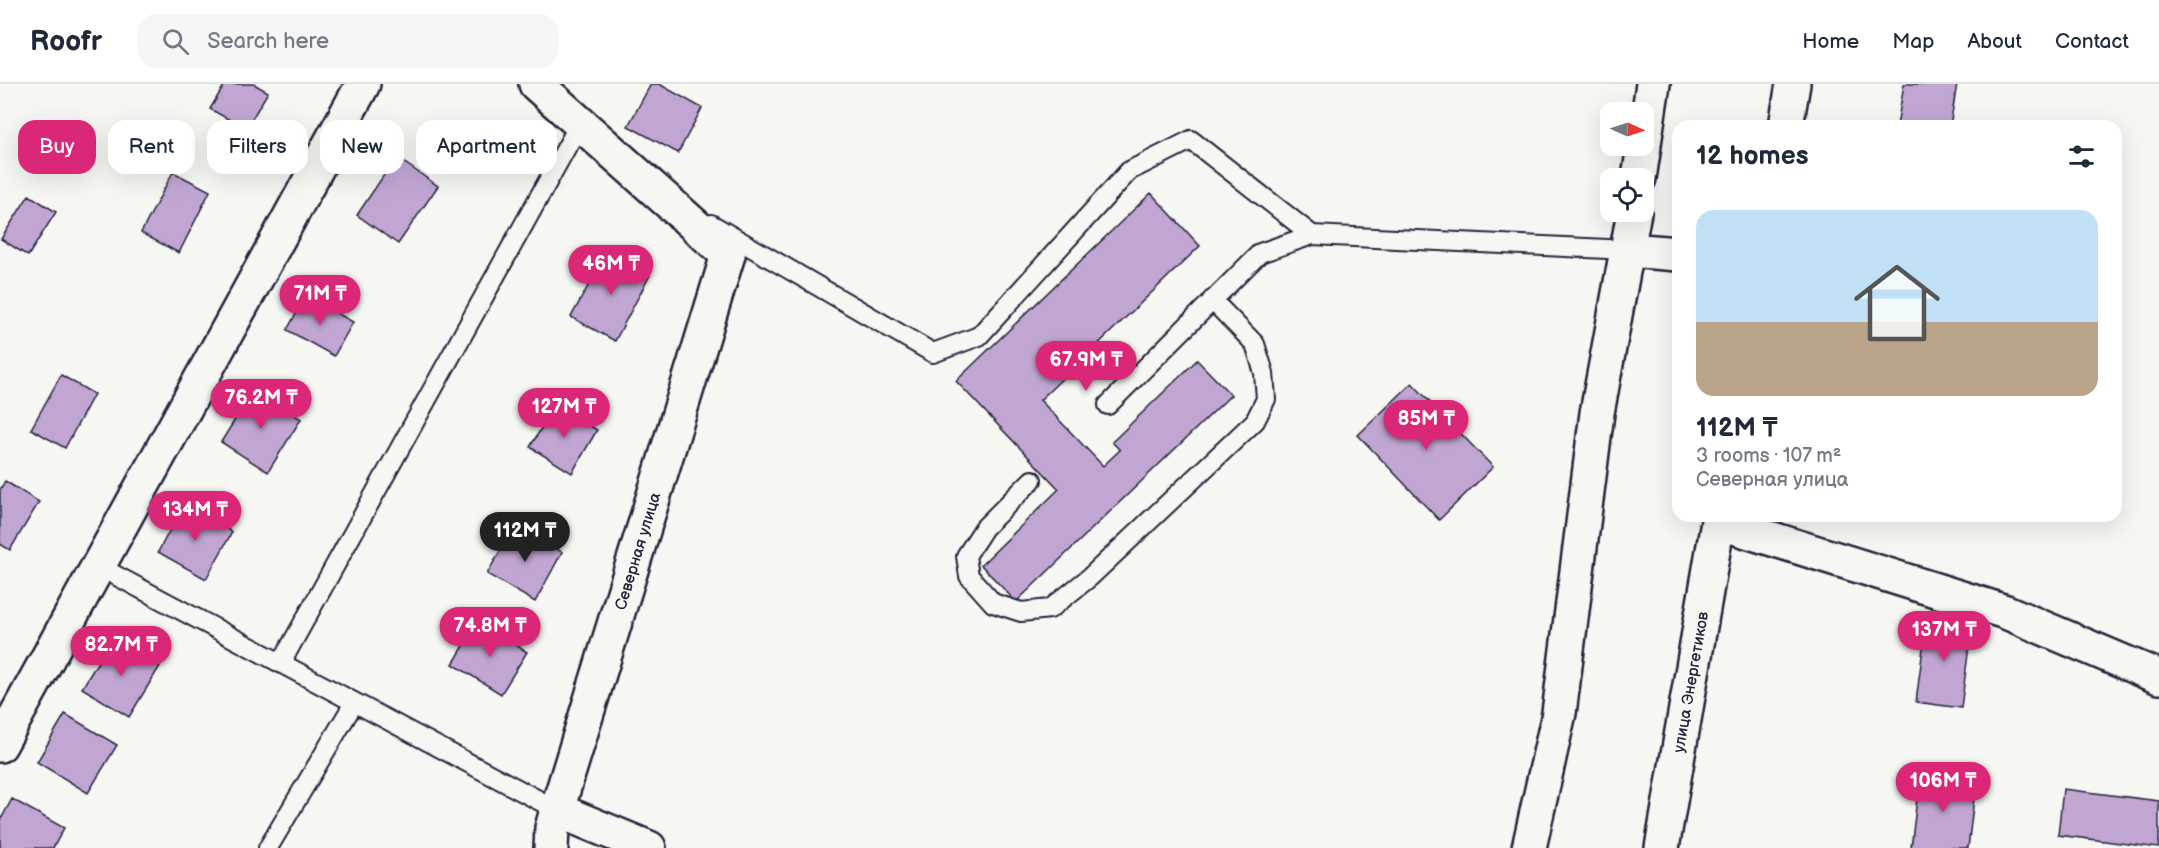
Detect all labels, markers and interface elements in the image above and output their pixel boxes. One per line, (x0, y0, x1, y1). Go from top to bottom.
search box (138, 14, 558, 68)
text: Roofr (30, 25, 102, 58)
icon: search (159, 25, 192, 58)
text: Search here (207, 28, 329, 55)
text: Home (1802, 29, 1859, 54)
text: Map (1892, 29, 1934, 54)
text: About (1967, 29, 2022, 54)
text: Contact (2055, 29, 2129, 54)
north arrow (1600, 102, 1654, 156)
map controls (1600, 102, 1654, 222)
chip: Buy (18, 120, 96, 174)
chip: Rent (108, 120, 195, 174)
chip: Filters (207, 120, 308, 174)
chip: New (320, 120, 404, 174)
chip: Apartment (416, 120, 557, 174)
icon: filters (2065, 140, 2098, 173)
text: 12 homes (1696, 141, 1808, 172)
button: locate (1600, 168, 1654, 222)
pin: 46M ₸ (569, 245, 653, 296)
icon: home (1843, 249, 1951, 357)
text: 46M ₸ (582, 252, 640, 276)
pin: 71M ₸ (278, 275, 362, 326)
text: 71M ₸ (293, 282, 347, 306)
pin: 67.9M ₸ (1031, 341, 1141, 392)
text: 67.9M ₸ (1050, 348, 1122, 372)
pin: 76.2M ₸ (206, 379, 316, 430)
text: 76.2M ₸ (225, 386, 297, 410)
pin: 127M ₸ (515, 388, 613, 439)
text: 127M ₸ (532, 395, 596, 419)
pin: 85M ₸ (1384, 400, 1468, 451)
text: 85M ₸ (1397, 407, 1455, 431)
text: 112M ₸ (1696, 413, 1777, 444)
text: 3 rooms · 107 m² (1696, 444, 1841, 468)
text: Северная улица (1696, 468, 1849, 492)
street label: Северная улица (612, 490, 666, 613)
pin: 134M ₸ (146, 491, 244, 542)
text: 134M ₸ (162, 498, 228, 522)
pin: 112M ₸ (476, 512, 574, 563)
text: 112M ₸ (494, 519, 556, 543)
pin: 74.8M ₸ (435, 607, 545, 658)
street label: улица Энергетиков (1670, 610, 1713, 754)
pin: 137M ₸ (1895, 611, 1993, 662)
text: 74.8M ₸ (454, 614, 526, 638)
text: 137M ₸ (1912, 618, 1976, 642)
pin: 82.7M ₸ (66, 626, 176, 677)
text: 82.7M ₸ (85, 633, 158, 657)
pin: 106M ₸ (1894, 762, 1992, 813)
text: 106M ₸ (1910, 769, 1976, 793)

